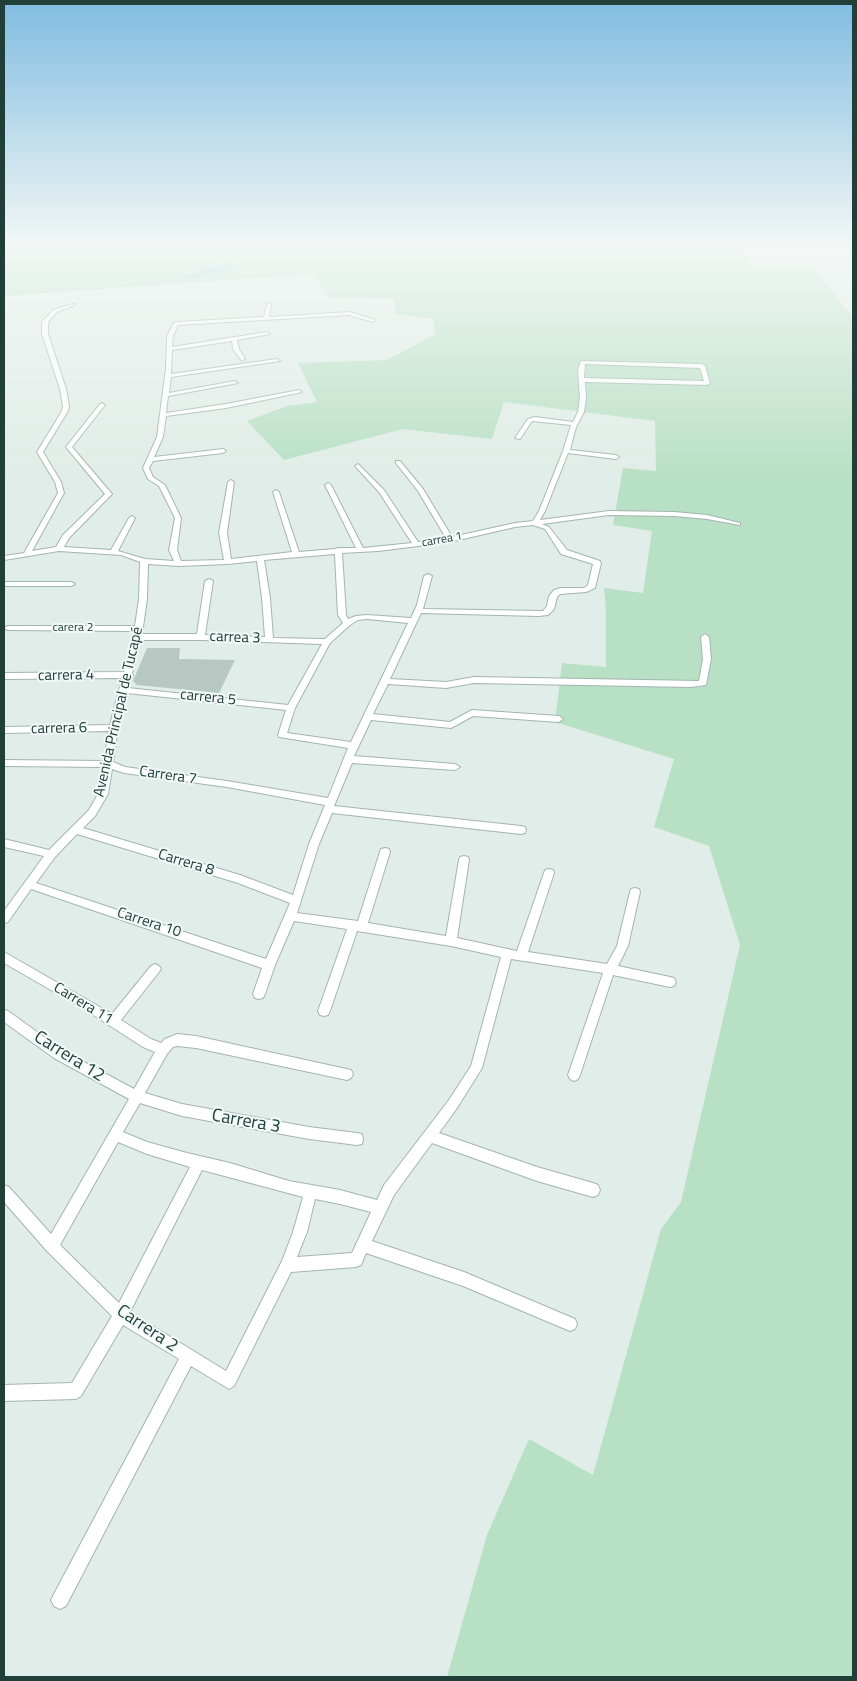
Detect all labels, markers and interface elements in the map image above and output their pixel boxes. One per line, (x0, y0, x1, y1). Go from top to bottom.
street label: carrea 1 (421, 529, 463, 551)
street label: carera 2 (53, 621, 93, 635)
street label: Avenida Principal de Tucapé (91, 625, 147, 799)
street label: carrea 3 (209, 628, 261, 648)
street label: carrera 4 (38, 667, 94, 685)
street label: carrera 5 (179, 686, 237, 710)
street label: carrera 6 (31, 720, 87, 738)
street label: Carrera 7 (138, 763, 198, 789)
street label: Carrera 8 (156, 846, 216, 880)
street label: Carrera 10 (115, 904, 183, 942)
street label: Carrera 11 (50, 979, 116, 1029)
street label: Carrera 12 (30, 1027, 108, 1087)
street label: Carrera 3 (210, 1105, 282, 1139)
street label: Carrera 2 (112, 1301, 182, 1357)

